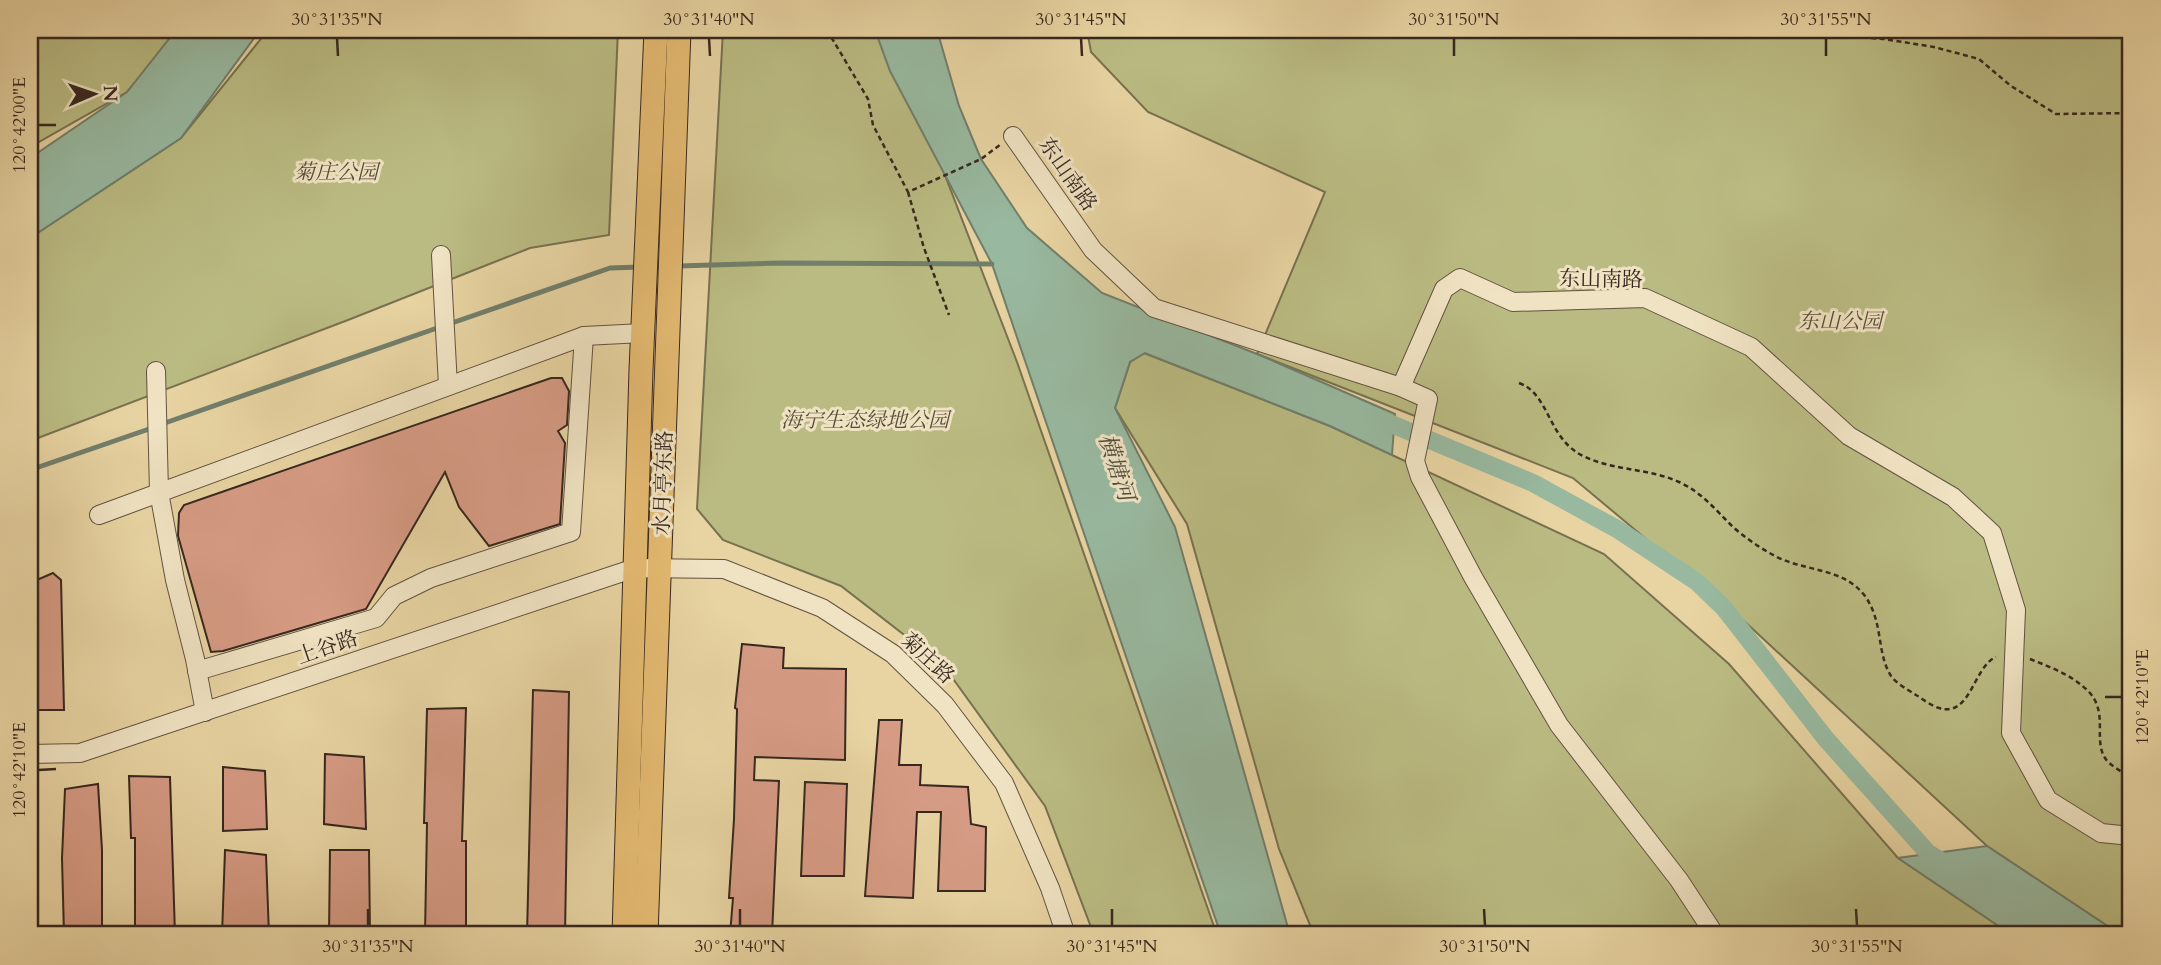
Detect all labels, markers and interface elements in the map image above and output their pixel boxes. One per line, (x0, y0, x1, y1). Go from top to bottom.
text: 30°31'35"N (291, 7, 383, 32)
text: 30°31'40"N (663, 7, 755, 32)
text: 30°31'45"N (1035, 7, 1127, 32)
text: 30°31'50"N (1408, 7, 1500, 32)
text: 30°31'55"N (1780, 7, 1872, 32)
north arrow (60, 60, 130, 130)
text: 120°42'00"E (7, 77, 32, 173)
text: N (97, 85, 123, 103)
street label: 东山南路 (1032, 132, 1104, 217)
park label: 菊庄公园 (294, 158, 381, 187)
street label: 东山南路 (1559, 264, 1643, 295)
park label: 东山公园 (1798, 307, 1885, 336)
park label: 海宁生态绿地公园 (781, 406, 952, 435)
street label: 水月亭东路 (647, 430, 680, 536)
water label: 横塘河 (1091, 430, 1143, 509)
street label: 上谷路 (293, 624, 362, 671)
street label: 菊庄路 (895, 626, 961, 690)
text: 120°42'10"E (2130, 649, 2155, 745)
text: 120°42'10"E (7, 722, 32, 818)
text: 30°31'35"N (322, 934, 414, 959)
text: 30°31'40"N (694, 934, 786, 959)
text: 30°31'45"N (1066, 934, 1158, 959)
text: 30°31'50"N (1439, 934, 1531, 959)
text: 30°31'55"N (1811, 934, 1903, 959)

